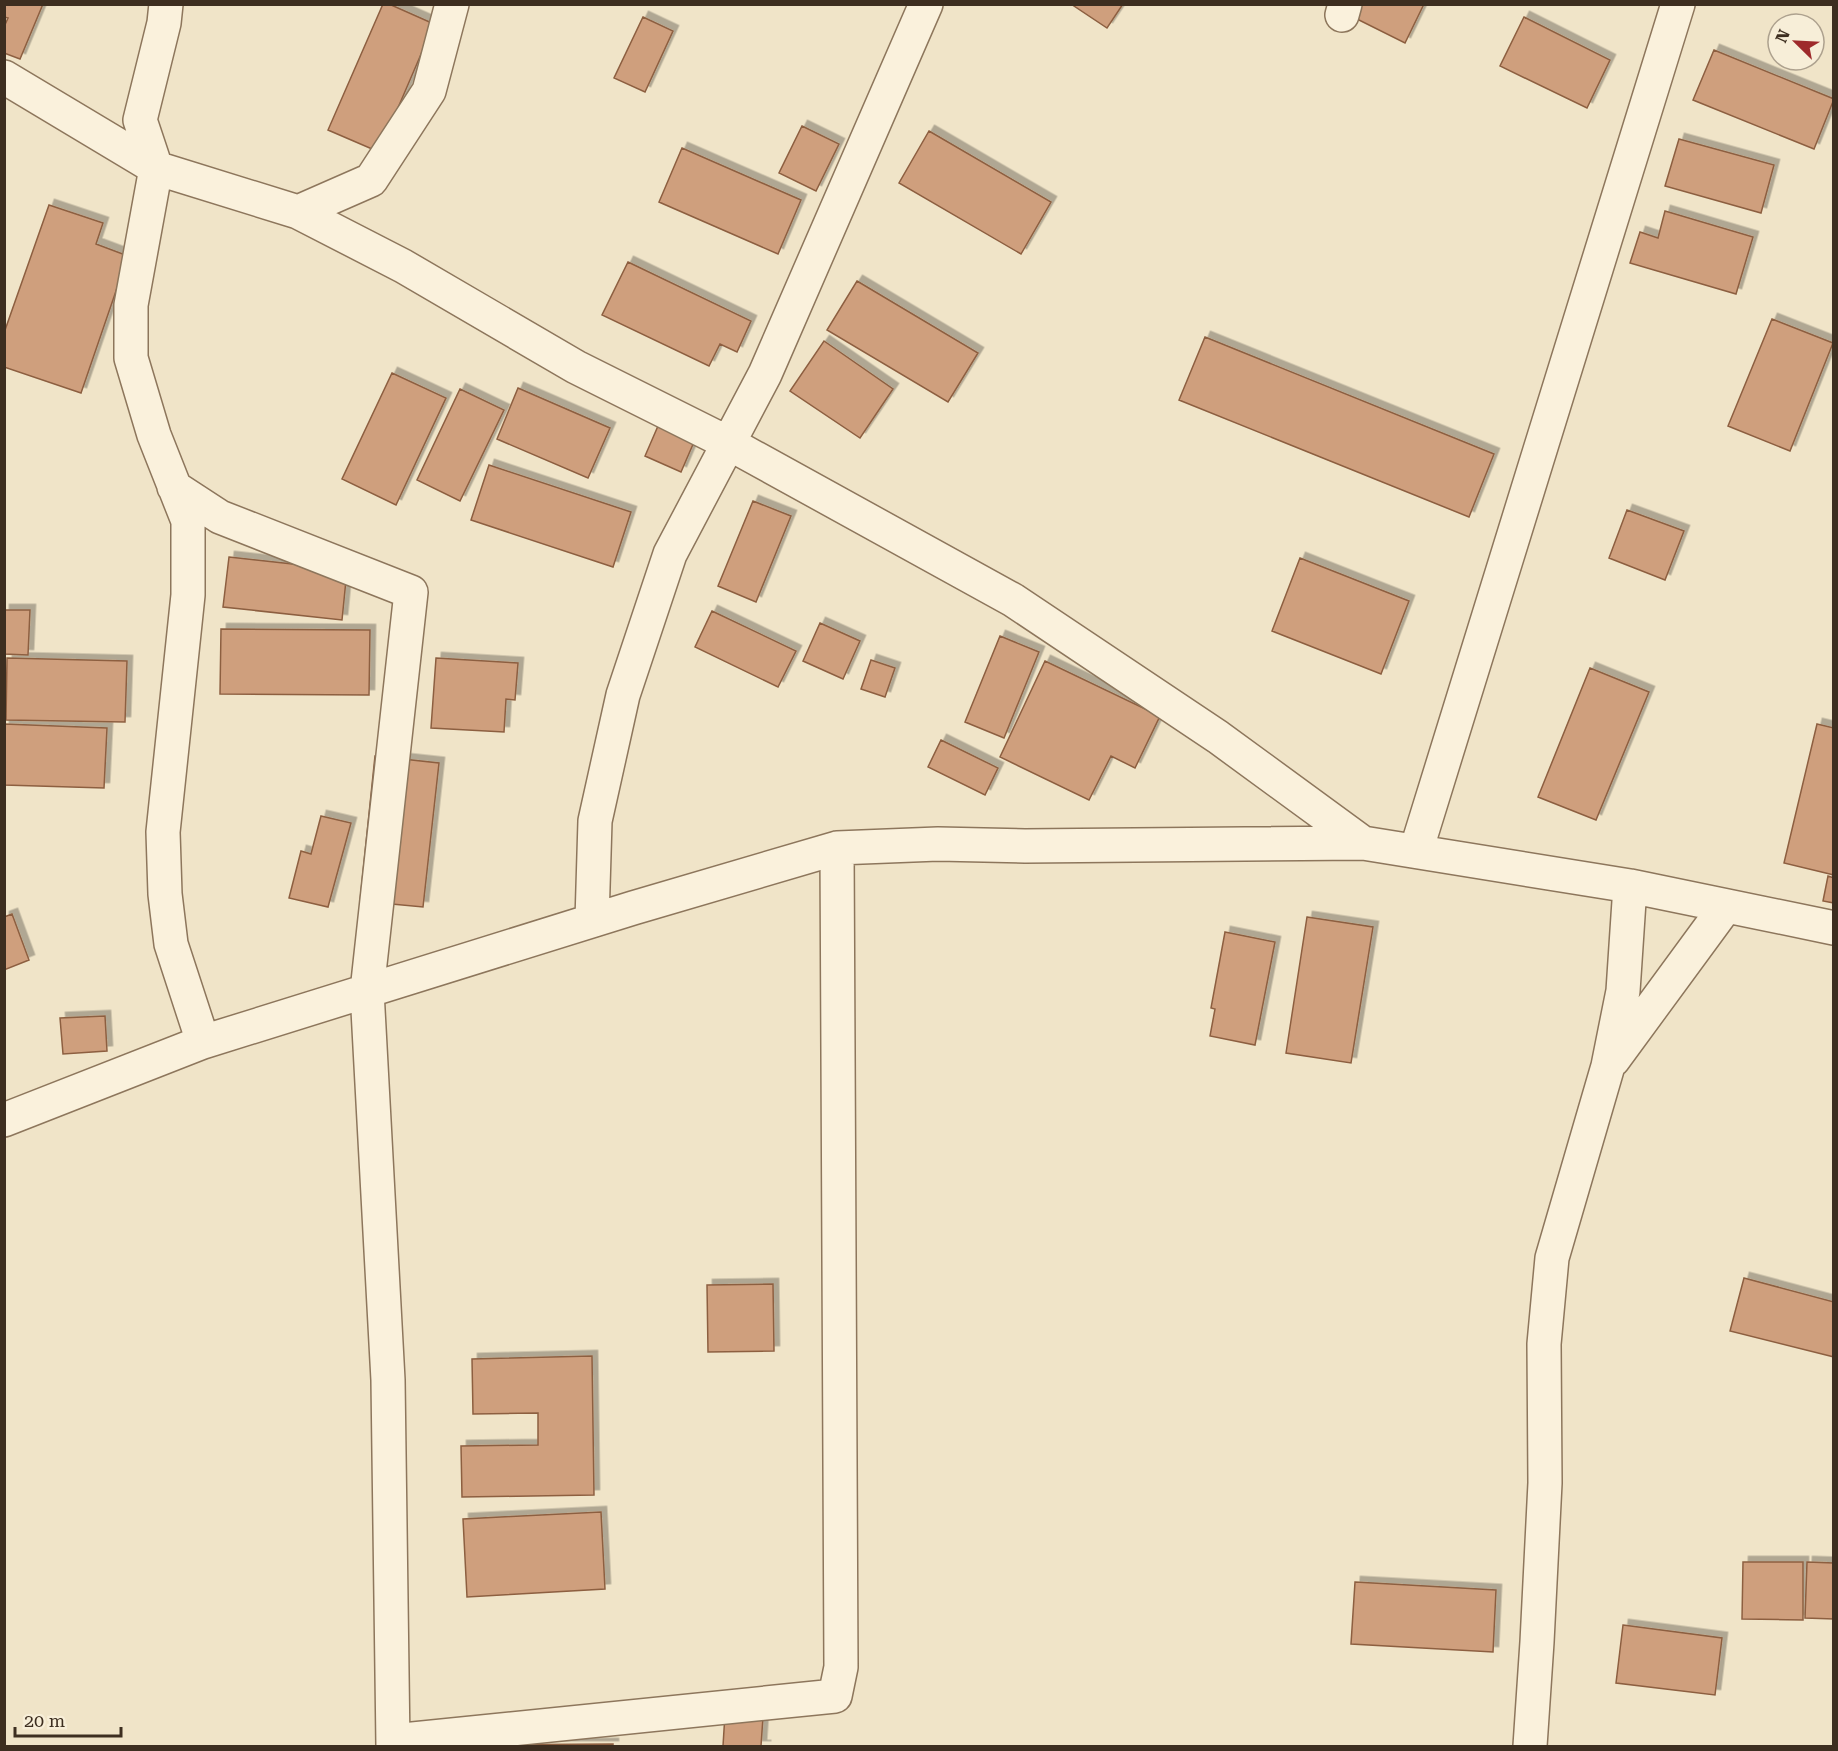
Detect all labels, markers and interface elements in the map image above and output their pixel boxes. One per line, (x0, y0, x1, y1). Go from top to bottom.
north arrow (1766, 12, 1826, 72)
text: N (1772, 27, 1794, 46)
scale bar (15, 1700, 122, 1738)
text: 20 m (24, 1710, 65, 1731)

